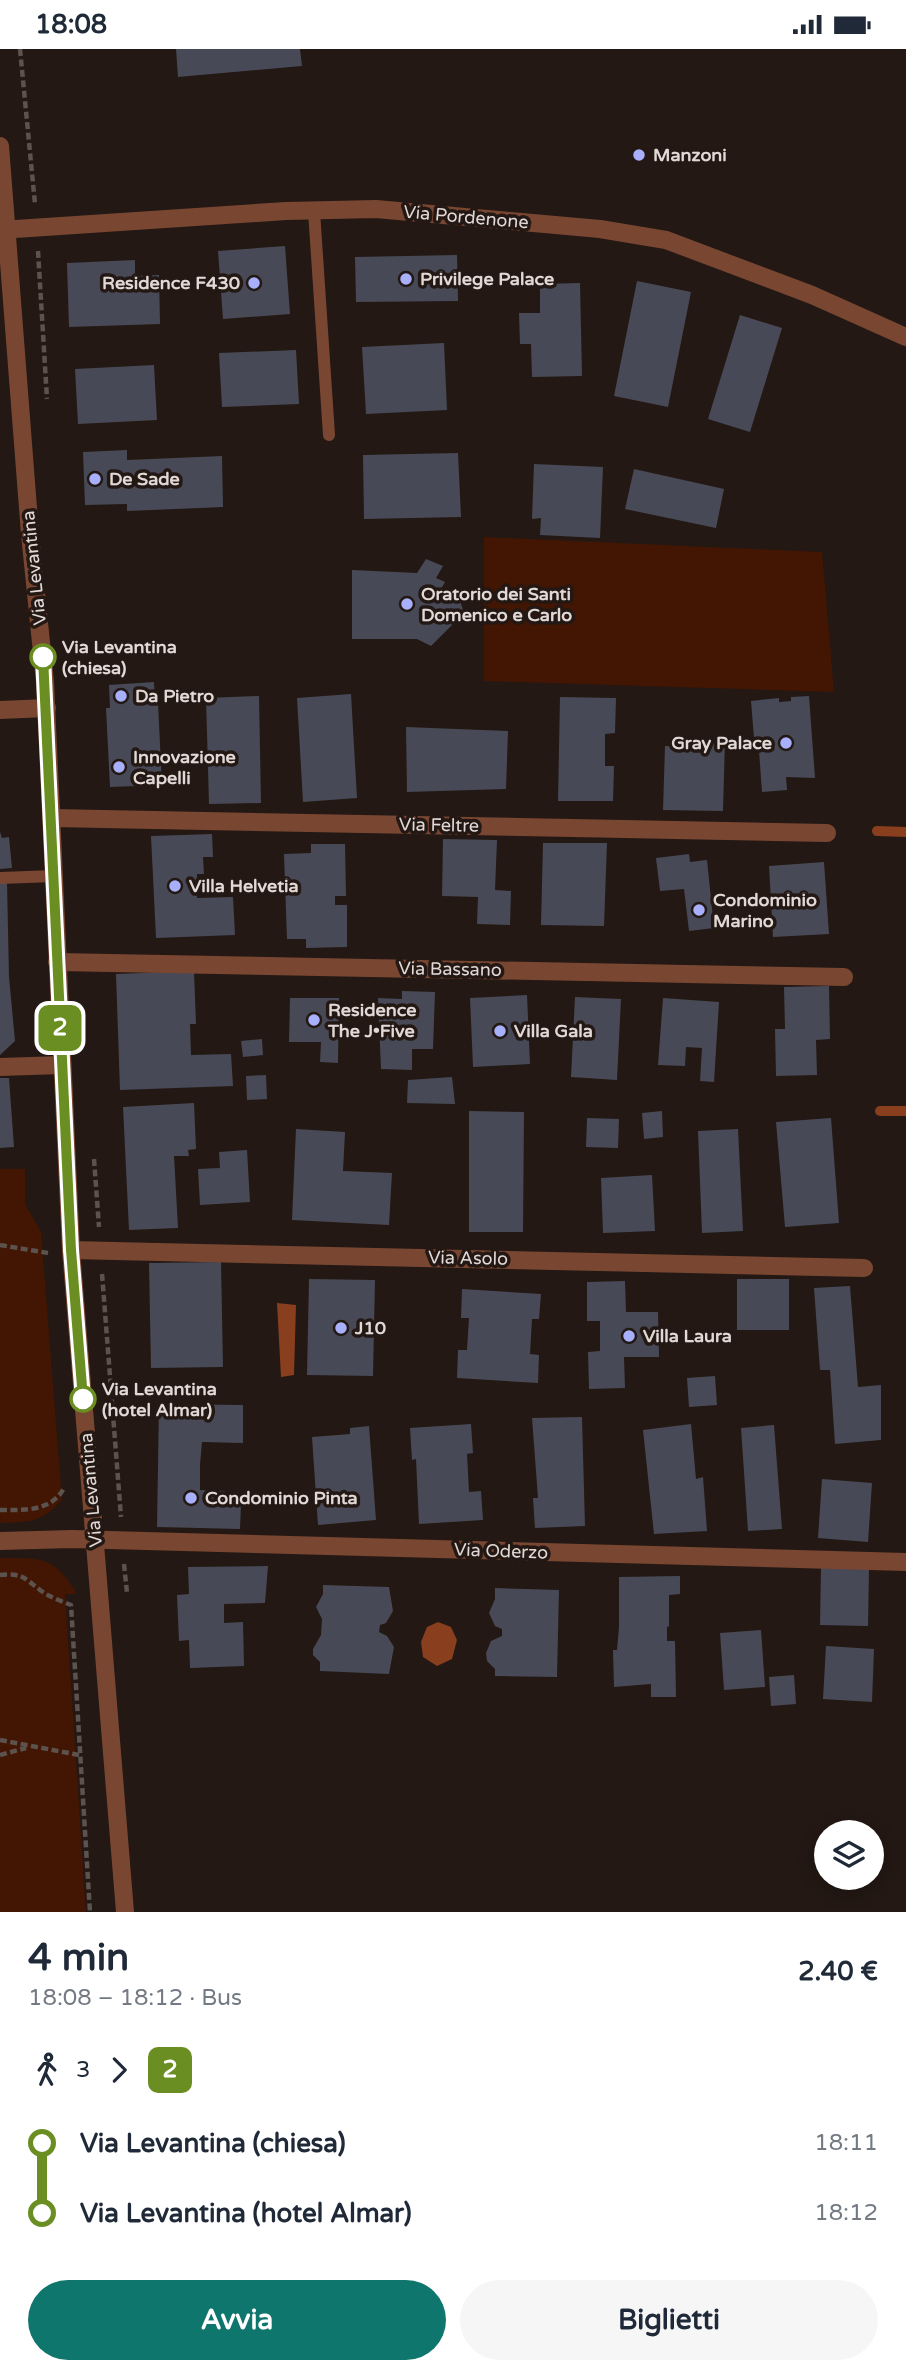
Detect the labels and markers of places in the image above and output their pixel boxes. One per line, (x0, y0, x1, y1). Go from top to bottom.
place label: Manzoni (653, 144, 727, 166)
marker: Manzoni (631, 147, 647, 163)
place label: Privilege Palace (420, 268, 554, 290)
marker: Privilege Palace (398, 271, 414, 287)
place label: Residence F430 (102, 272, 240, 294)
marker: Residence F430 (246, 275, 262, 291)
place label: De Sade (109, 468, 180, 490)
marker: De Sade (87, 471, 103, 487)
place label: Oratorio dei Santi Domenico e Carlo (421, 583, 572, 626)
marker: Oratorio dei Santi Domenico e Carlo (399, 596, 415, 612)
place label: Via Levantina (chiesa) (62, 636, 177, 679)
marker: Via Levantina (chiesa) (30, 644, 56, 670)
place label: Da Pietro (135, 685, 214, 707)
marker: Da Pietro (113, 688, 129, 704)
place label: Gray Palace (671, 732, 772, 754)
marker: Gray Palace (778, 735, 794, 751)
place label: Innovazione Capelli (133, 746, 236, 789)
marker: Innovazione Capelli (111, 759, 127, 775)
place label: Villa Helvetia (189, 875, 299, 897)
marker: Villa Helvetia (167, 878, 183, 894)
place label: Condominio Marino (713, 889, 817, 932)
marker: Condominio Marino (691, 902, 707, 918)
place label: Residence The J•Five (327, 999, 416, 1042)
marker: Residence The J•Five (306, 1012, 322, 1028)
place label: Villa Gala (514, 1020, 593, 1042)
marker: Villa Gala (492, 1023, 508, 1039)
place label: J10 (354, 1317, 386, 1339)
marker: J10 (333, 1320, 349, 1336)
place label: Villa Laura (643, 1325, 732, 1347)
marker: Villa Laura (621, 1328, 637, 1344)
place label: Via Levantina (hotel Almar) (102, 1378, 217, 1421)
marker: Via Levantina (hotel Almar) (70, 1386, 96, 1412)
place label: Condominio Pinta (205, 1487, 358, 1509)
marker: Condominio Pinta (183, 1490, 199, 1506)

